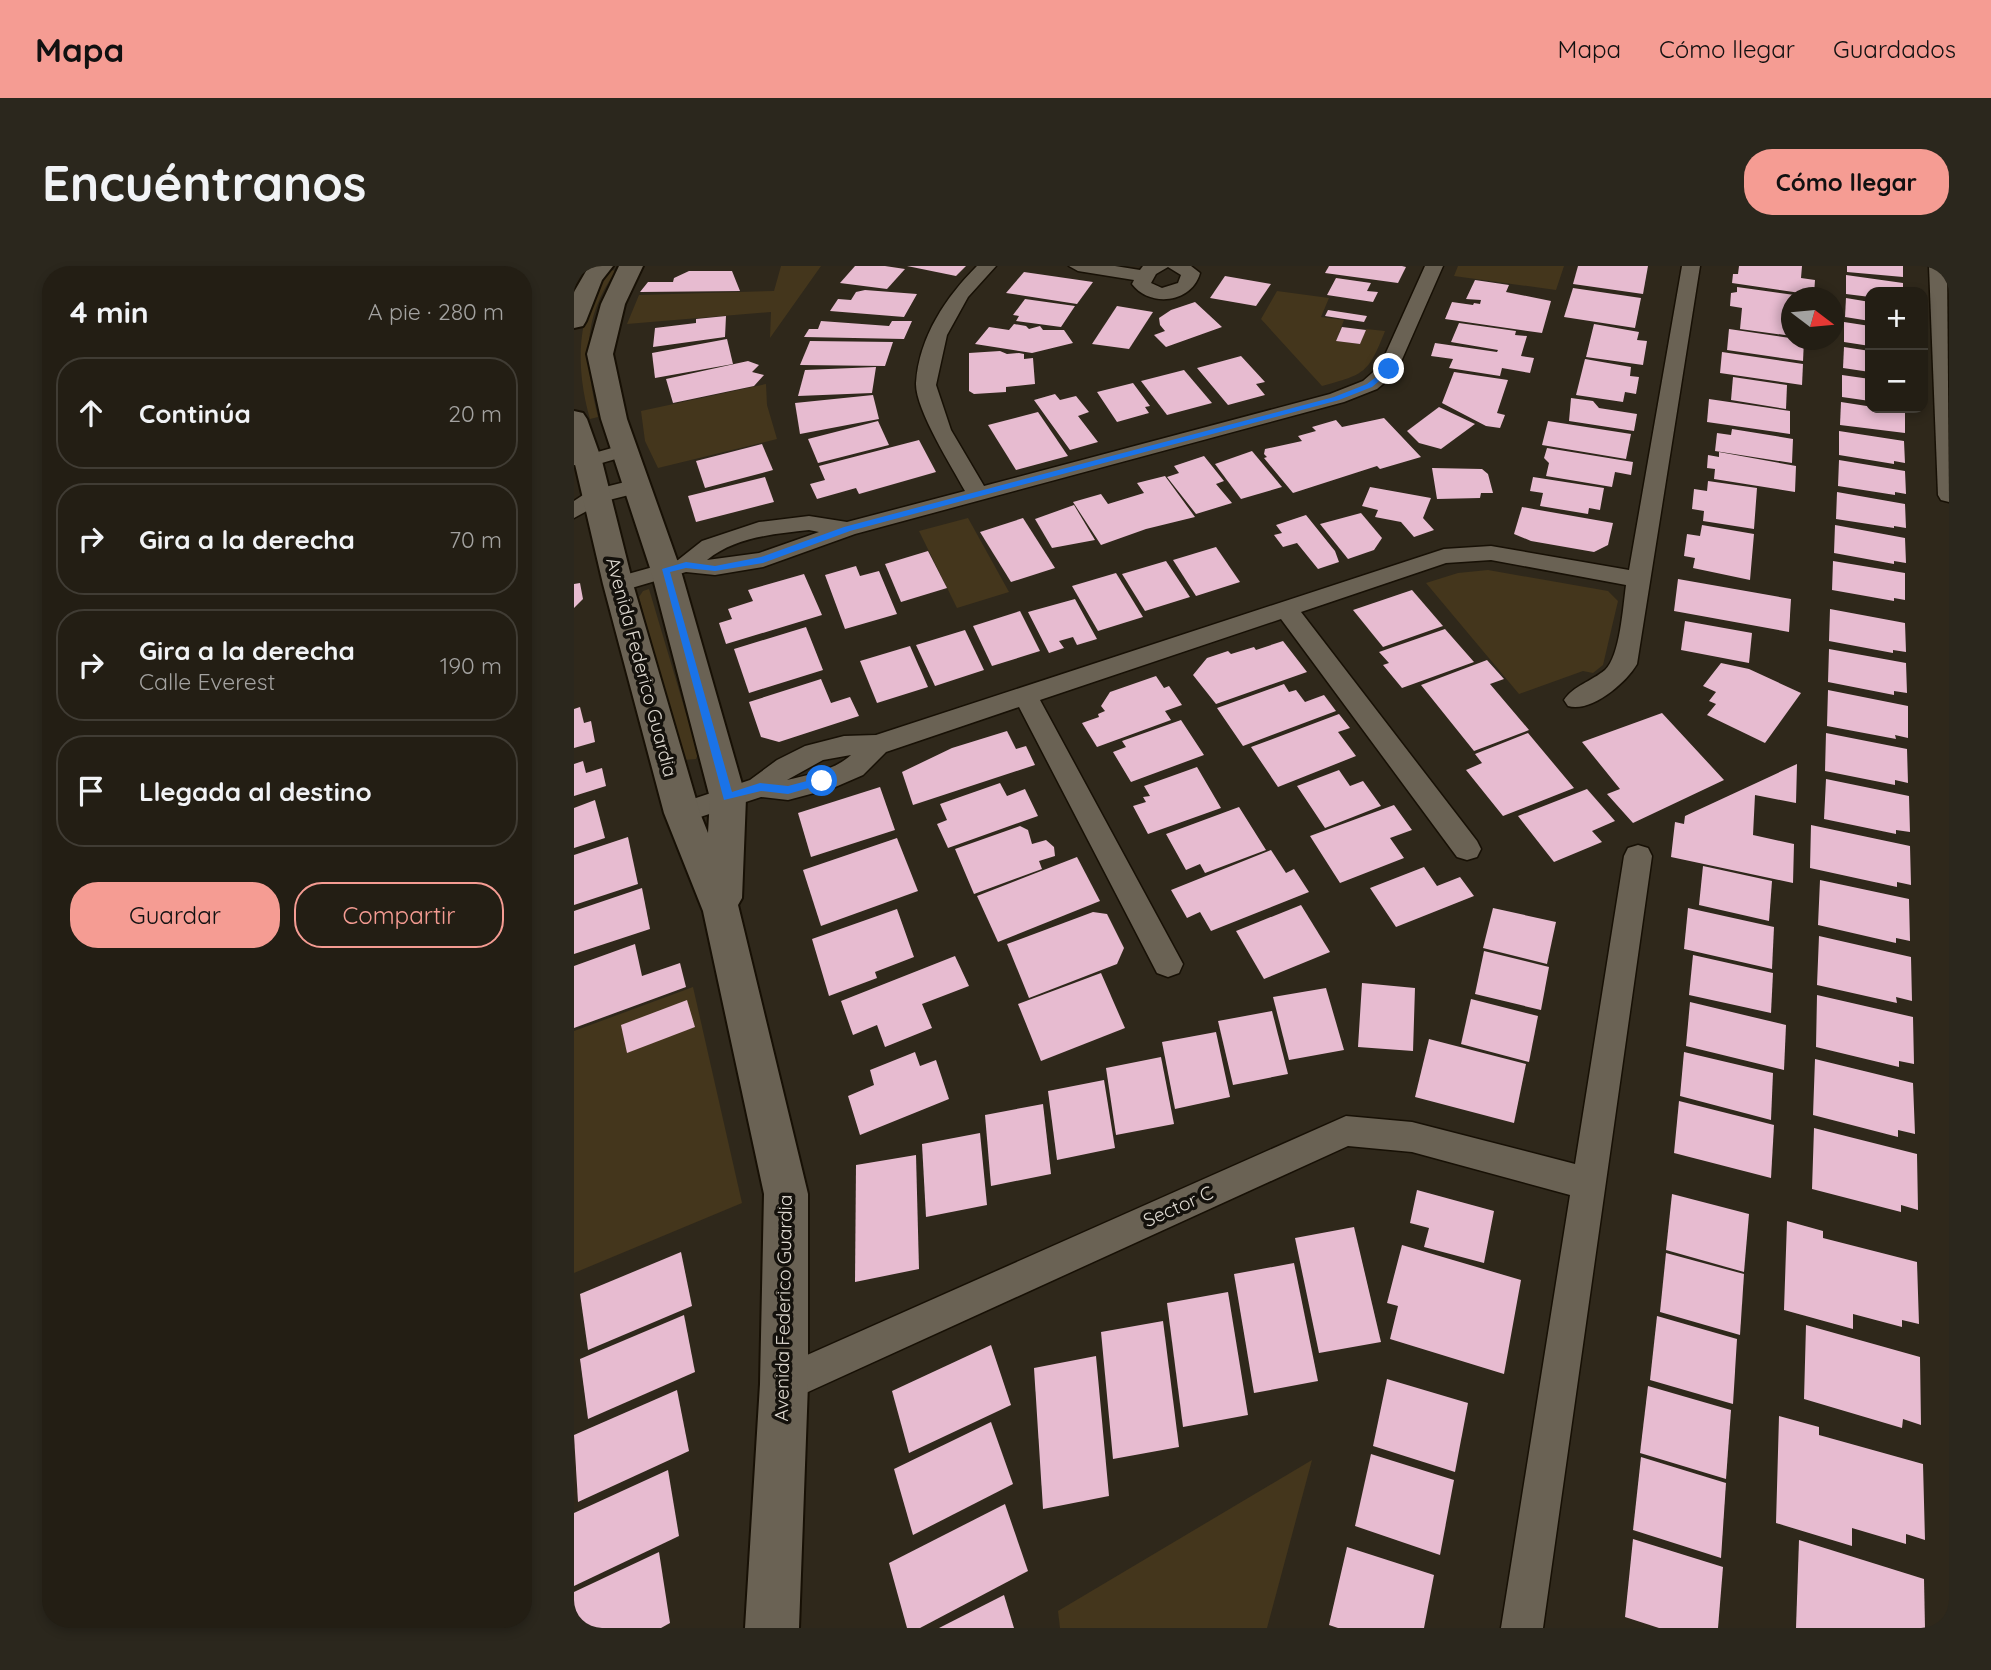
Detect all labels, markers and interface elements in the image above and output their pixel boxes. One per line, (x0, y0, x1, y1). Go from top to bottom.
text: Mapa (35, 29, 124, 70)
text: Mapa (1558, 34, 1621, 64)
text: Cómo llegar (1659, 34, 1795, 64)
text: Guardados (1833, 34, 1956, 64)
button: Cómo llegar (1744, 149, 1949, 215)
text: Encuéntranos (42, 152, 366, 213)
north arrow (1781, 287, 1844, 350)
map controls (1865, 287, 1928, 413)
button: + (1865, 287, 1928, 350)
text: 4 min (70, 293, 149, 331)
text: A pie · 280 m (368, 297, 504, 326)
button: − (1865, 350, 1928, 413)
route end (1373, 353, 1404, 384)
icon: ahead (72, 394, 110, 432)
text: Continúa (139, 397, 251, 430)
text: 20 m (448, 399, 502, 428)
icon: right (72, 520, 110, 558)
text: Gira a la derecha (139, 523, 355, 556)
text: 70 m (449, 525, 502, 554)
street label: Avenida Federico Guardia (601, 554, 683, 780)
text: Gira a la derecha (139, 634, 355, 667)
icon: right (72, 646, 110, 684)
text: 190 m (440, 651, 502, 680)
text: Calle Everest (139, 667, 275, 696)
route start (806, 765, 837, 796)
icon: arrive (72, 772, 110, 810)
text: Llegada al destino (139, 775, 372, 808)
button: Guardar (70, 882, 280, 948)
button: Compartir (294, 882, 504, 948)
street label: Sector C (1139, 1180, 1217, 1232)
street label: Avenida Federico Guardia (769, 1195, 797, 1421)

